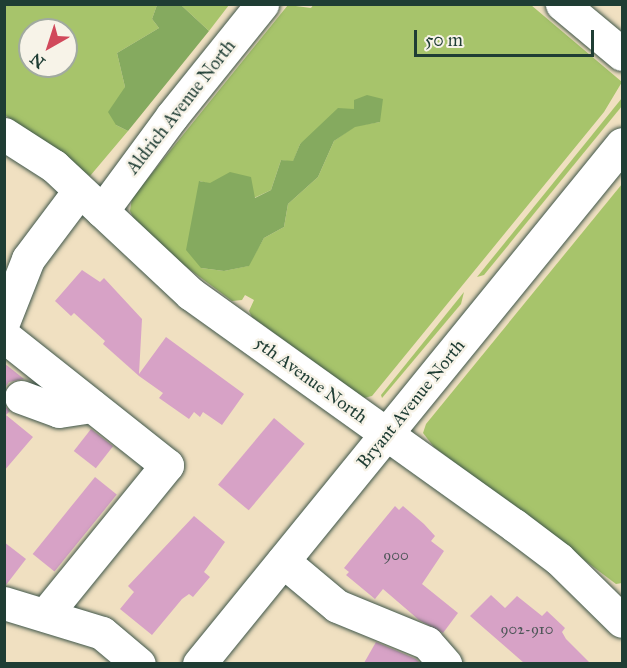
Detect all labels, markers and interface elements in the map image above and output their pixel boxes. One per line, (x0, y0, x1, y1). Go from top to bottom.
north arrow (18, 18, 78, 78)
scale bar (417, 18, 597, 56)
text: 50 m (425, 29, 463, 51)
street label: Aldrich Avenue North (122, 36, 240, 178)
text: N (26, 49, 49, 72)
street label: 5th Avenue North (251, 332, 371, 428)
street label: Bryant Avenue North (352, 335, 470, 473)
house number: 900 (383, 547, 409, 565)
house number: 902-910 (501, 621, 553, 639)

